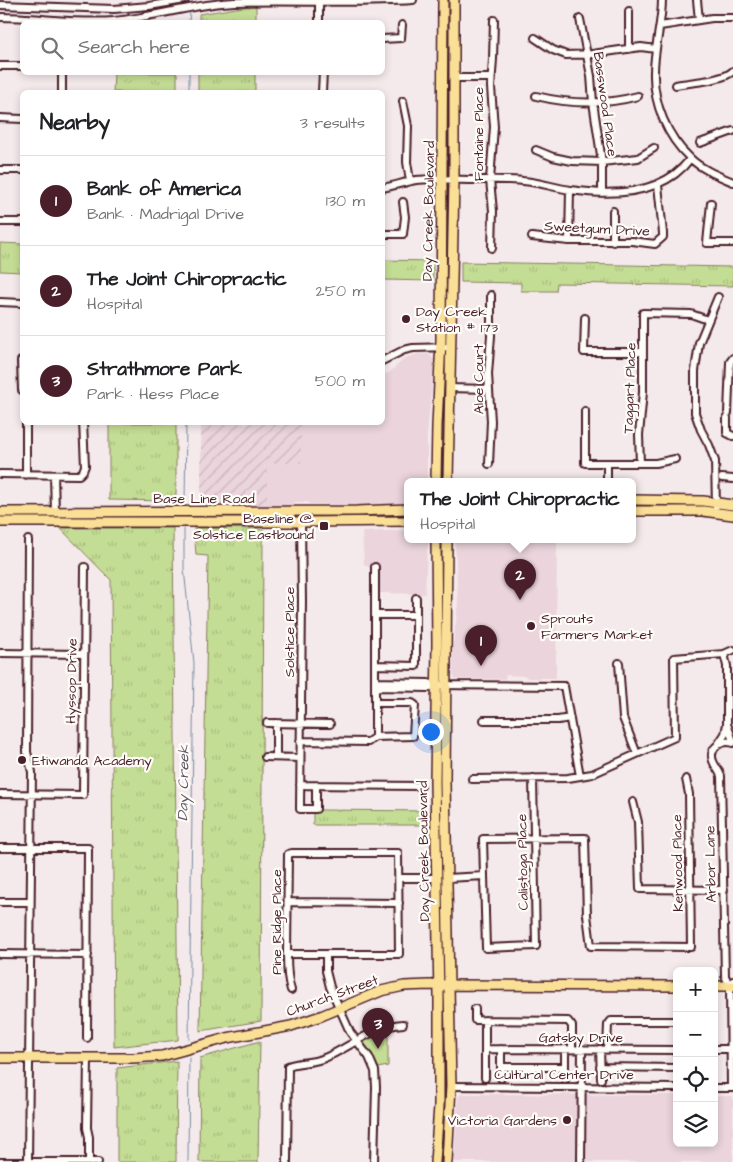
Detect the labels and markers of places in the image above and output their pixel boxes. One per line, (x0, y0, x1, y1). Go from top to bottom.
place label: Day Creek Station # 173 (416, 302, 498, 338)
marker: Day Creek Station # 173 (400, 313, 412, 325)
place label: Baseline @ Solstice Eastbound (193, 509, 314, 545)
marker: Baseline @ Solstice Eastbound (318, 520, 330, 532)
pin: 2 (504, 559, 536, 600)
place label: Sprouts Farmers Market (541, 609, 653, 645)
marker: Sprouts Farmers Market (525, 620, 537, 632)
pin: 1 (465, 625, 497, 666)
place label: Etiwanda Academy (32, 751, 152, 771)
marker: Etiwanda Academy (16, 754, 28, 766)
pin: 3 (362, 1008, 394, 1049)
place label: Victoria Gardens (448, 1111, 557, 1131)
marker: Victoria Gardens (561, 1114, 573, 1126)

